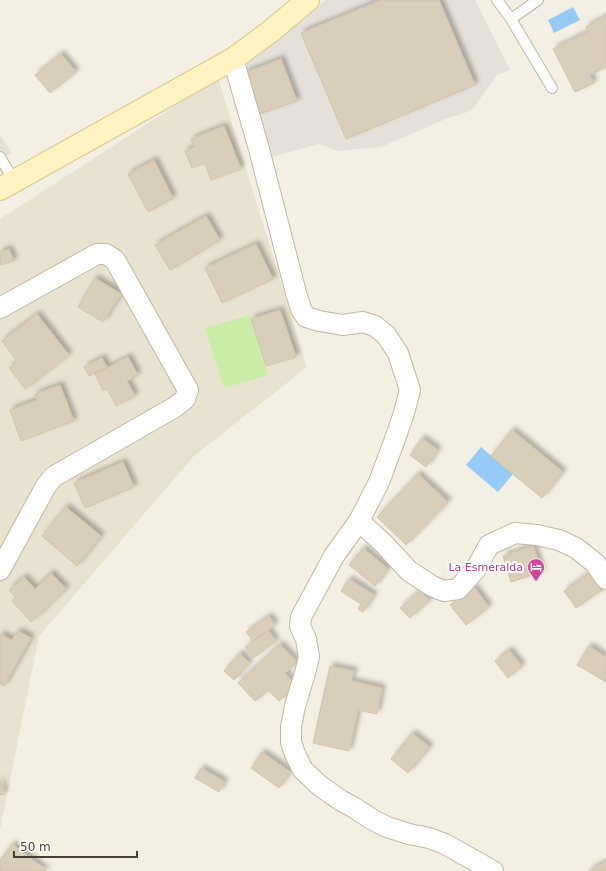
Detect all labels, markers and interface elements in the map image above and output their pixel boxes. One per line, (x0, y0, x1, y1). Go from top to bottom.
hotel icon: La Esmeralda (526, 557, 546, 582)
place label: La Esmeralda (448, 561, 523, 574)
scale bar (14, 833, 137, 859)
text: 50 m (20, 840, 51, 854)

